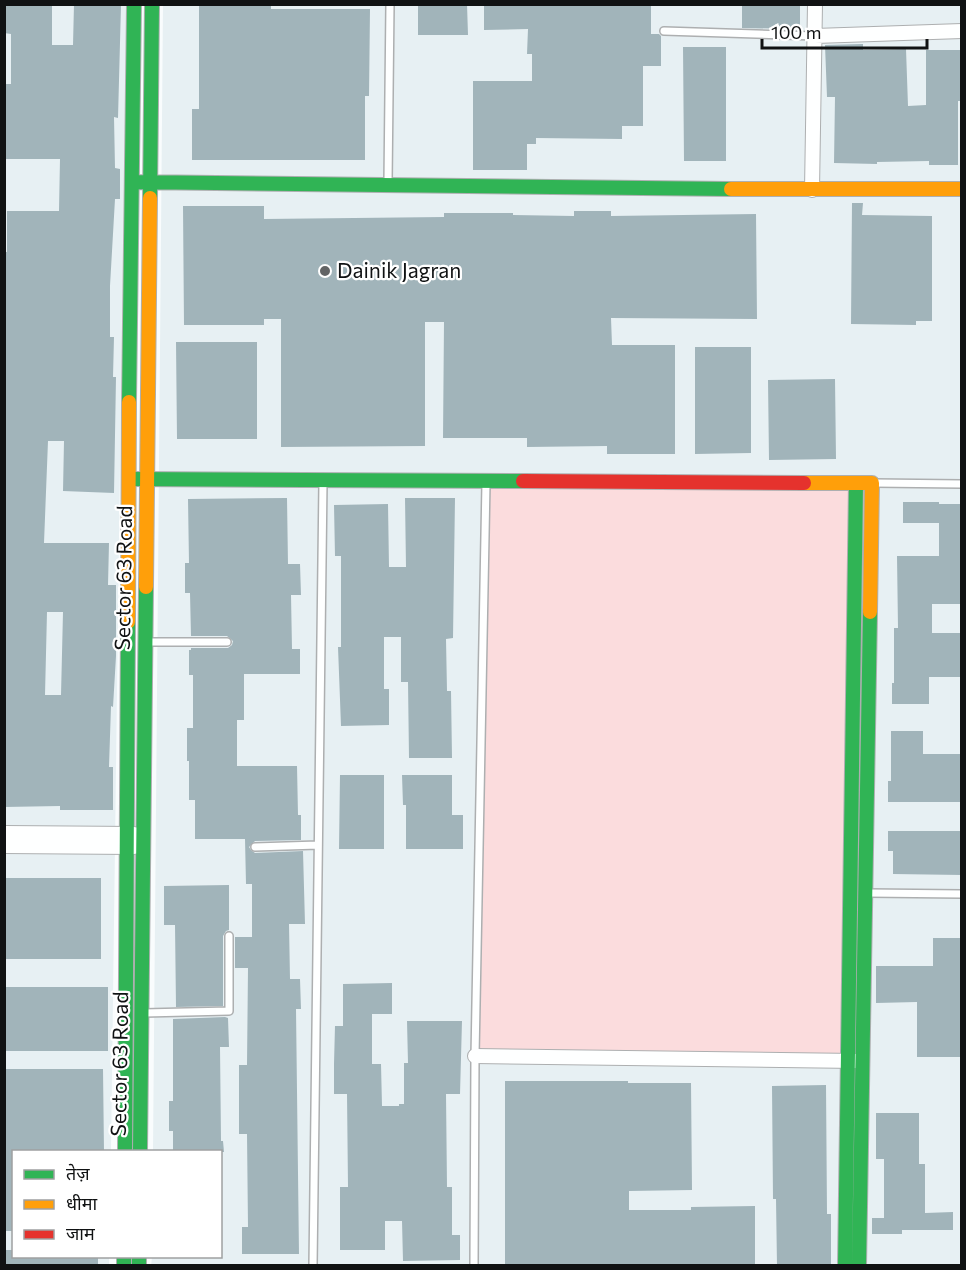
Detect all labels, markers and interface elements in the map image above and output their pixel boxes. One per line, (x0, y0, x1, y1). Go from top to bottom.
scale bar (762, 12, 927, 50)
text: 100 m (771, 21, 821, 43)
place label: Dainik Jagran (337, 257, 461, 282)
marker: Dainik Jagran (318, 264, 332, 278)
street label: Sector 63 Road (109, 505, 136, 651)
street label: Sector 63 Road (105, 991, 132, 1137)
legend (12, 1150, 222, 1258)
text: तेज़ (66, 1162, 90, 1184)
text: धीमा (66, 1192, 97, 1214)
text: जाम (66, 1222, 96, 1244)

